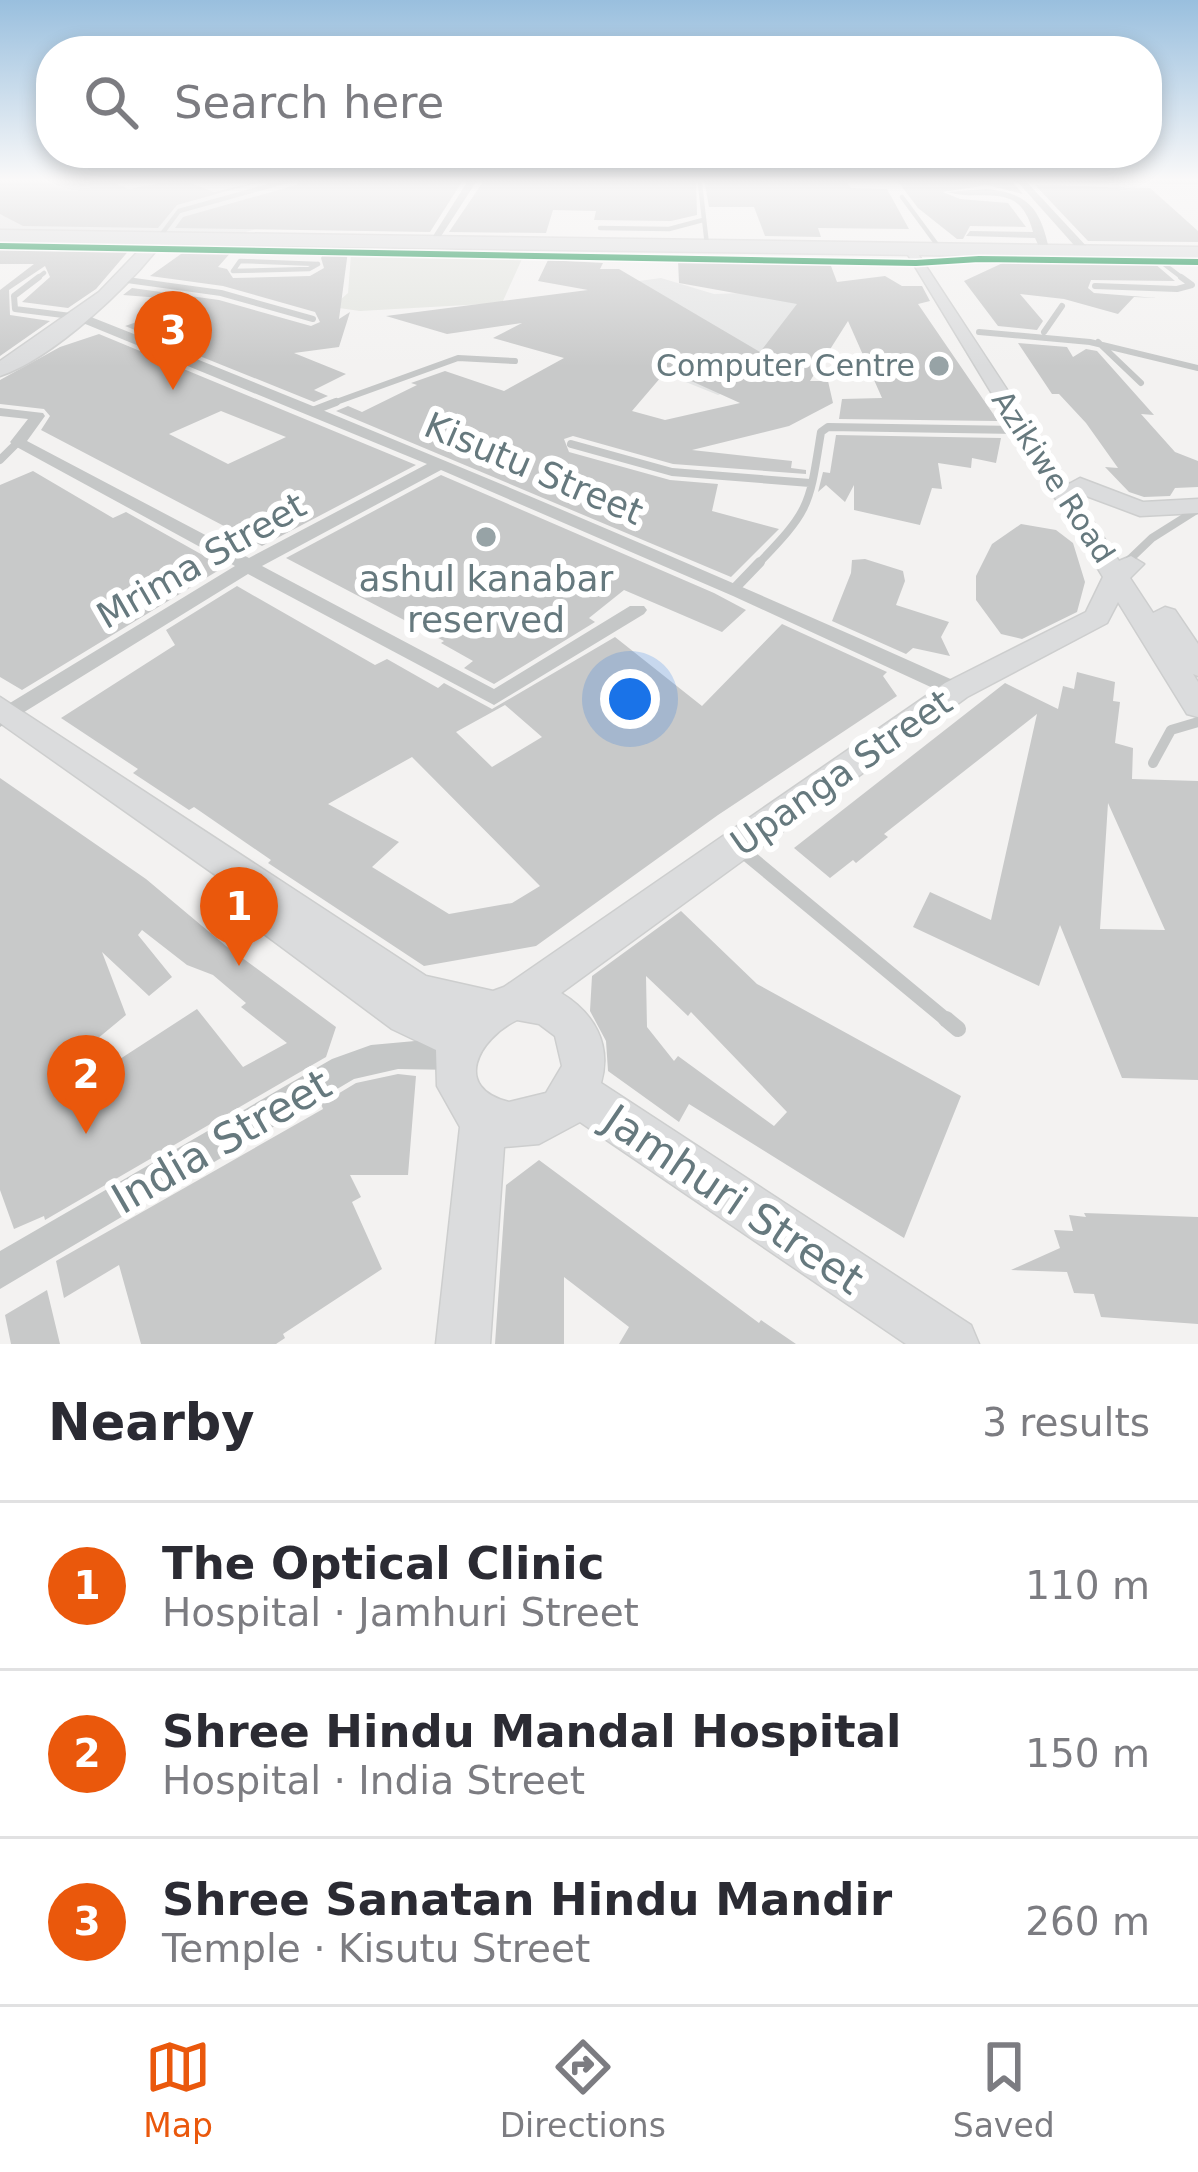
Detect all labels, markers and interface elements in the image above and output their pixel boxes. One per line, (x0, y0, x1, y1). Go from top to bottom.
search box (36, 36, 1162, 168)
icon: search (78, 69, 144, 135)
text: Search here (174, 76, 444, 129)
pin: 3 (134, 291, 212, 390)
place label: Computer Centre (656, 348, 915, 383)
marker: Computer Centre (926, 353, 952, 379)
street label: Azikiwe Road (985, 384, 1122, 569)
street label: Kisutu Street (419, 404, 649, 533)
street label: Mrima Street (90, 484, 313, 637)
marker: ashul kanabar reserved (473, 524, 499, 550)
place label: ashul kanabar reserved (359, 558, 614, 640)
your location (600, 669, 660, 729)
street label: Upanga Street (723, 681, 959, 864)
pin: 1 (200, 867, 278, 966)
pin: 2 (47, 1035, 125, 1134)
street label: India Street (103, 1059, 339, 1224)
street label: Jamhuri Street (592, 1093, 873, 1304)
text: Nearby (48, 1393, 255, 1452)
text: 3 results (982, 1400, 1150, 1445)
text: The Optical Clinic (162, 1537, 604, 1590)
text: 1 (73, 1563, 101, 1608)
text: 110 m (1025, 1563, 1150, 1608)
text: Hospital · Jamhuri Street (162, 1590, 639, 1635)
text: Shree Hindu Mandal Hospital (162, 1705, 902, 1758)
text: 2 (73, 1731, 101, 1776)
text: 150 m (1025, 1731, 1150, 1776)
text: Hospital · India Street (162, 1758, 585, 1803)
text: Shree Sanatan Hindu Mandir (162, 1873, 892, 1926)
text: 3 (73, 1899, 101, 1944)
text: 260 m (1025, 1899, 1150, 1944)
text: Temple · Kisutu Street (162, 1926, 590, 1971)
tab: Map (143, 2034, 213, 2145)
tab: Directions (500, 2034, 666, 2145)
tab: Saved (953, 2034, 1055, 2145)

